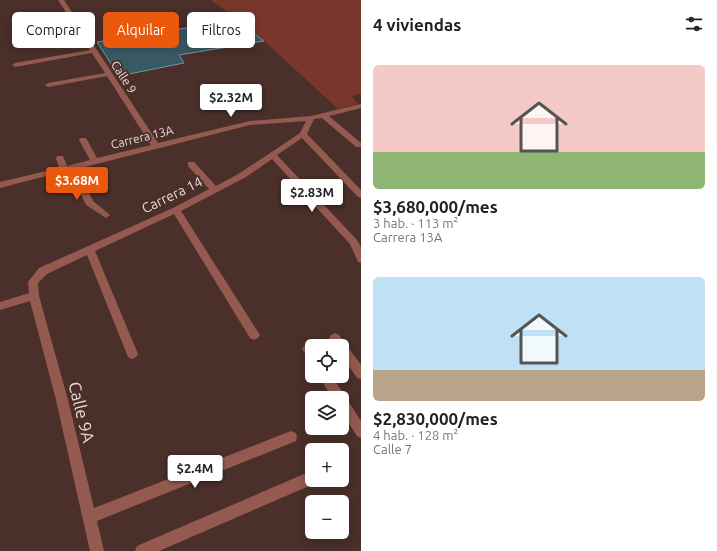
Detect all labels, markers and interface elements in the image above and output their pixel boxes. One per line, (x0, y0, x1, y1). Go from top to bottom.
chip: Comprar (12, 12, 95, 48)
chip: Alquilar (103, 12, 179, 48)
chip: Filtros (187, 12, 255, 48)
icon: filters (683, 13, 705, 35)
text: 4 viviendas (373, 15, 461, 34)
street label: Calle 9 (109, 58, 139, 96)
pin: $2.32M (198, 84, 264, 118)
text: $2.32M (209, 90, 253, 104)
icon: home (503, 91, 575, 163)
street label: Carrera 13A (109, 123, 175, 151)
pin: $3.68M (44, 167, 110, 201)
text: $3.68M (55, 173, 99, 187)
street label: Carrera 14 (139, 173, 205, 217)
pin: $2.83M (279, 179, 345, 213)
text: $2.83M (290, 185, 334, 199)
text: $3,680,000/mes (373, 197, 498, 216)
text: 3 hab. · 113 m² (373, 216, 458, 230)
text: Carrera 13A (373, 230, 442, 244)
icon: home (503, 303, 575, 375)
map controls (305, 339, 349, 539)
button: locate (305, 339, 349, 383)
street label: Calle 9A (65, 380, 99, 444)
button: layers (305, 391, 349, 435)
text: $2,830,000/mes (373, 409, 498, 428)
text: 4 hab. · 128 m² (373, 428, 458, 442)
text: Calle 7 (373, 442, 412, 456)
button: + (305, 443, 349, 487)
pin: $2.4M (167, 455, 223, 489)
text: $2.4M (177, 461, 213, 475)
button: − (305, 495, 349, 539)

